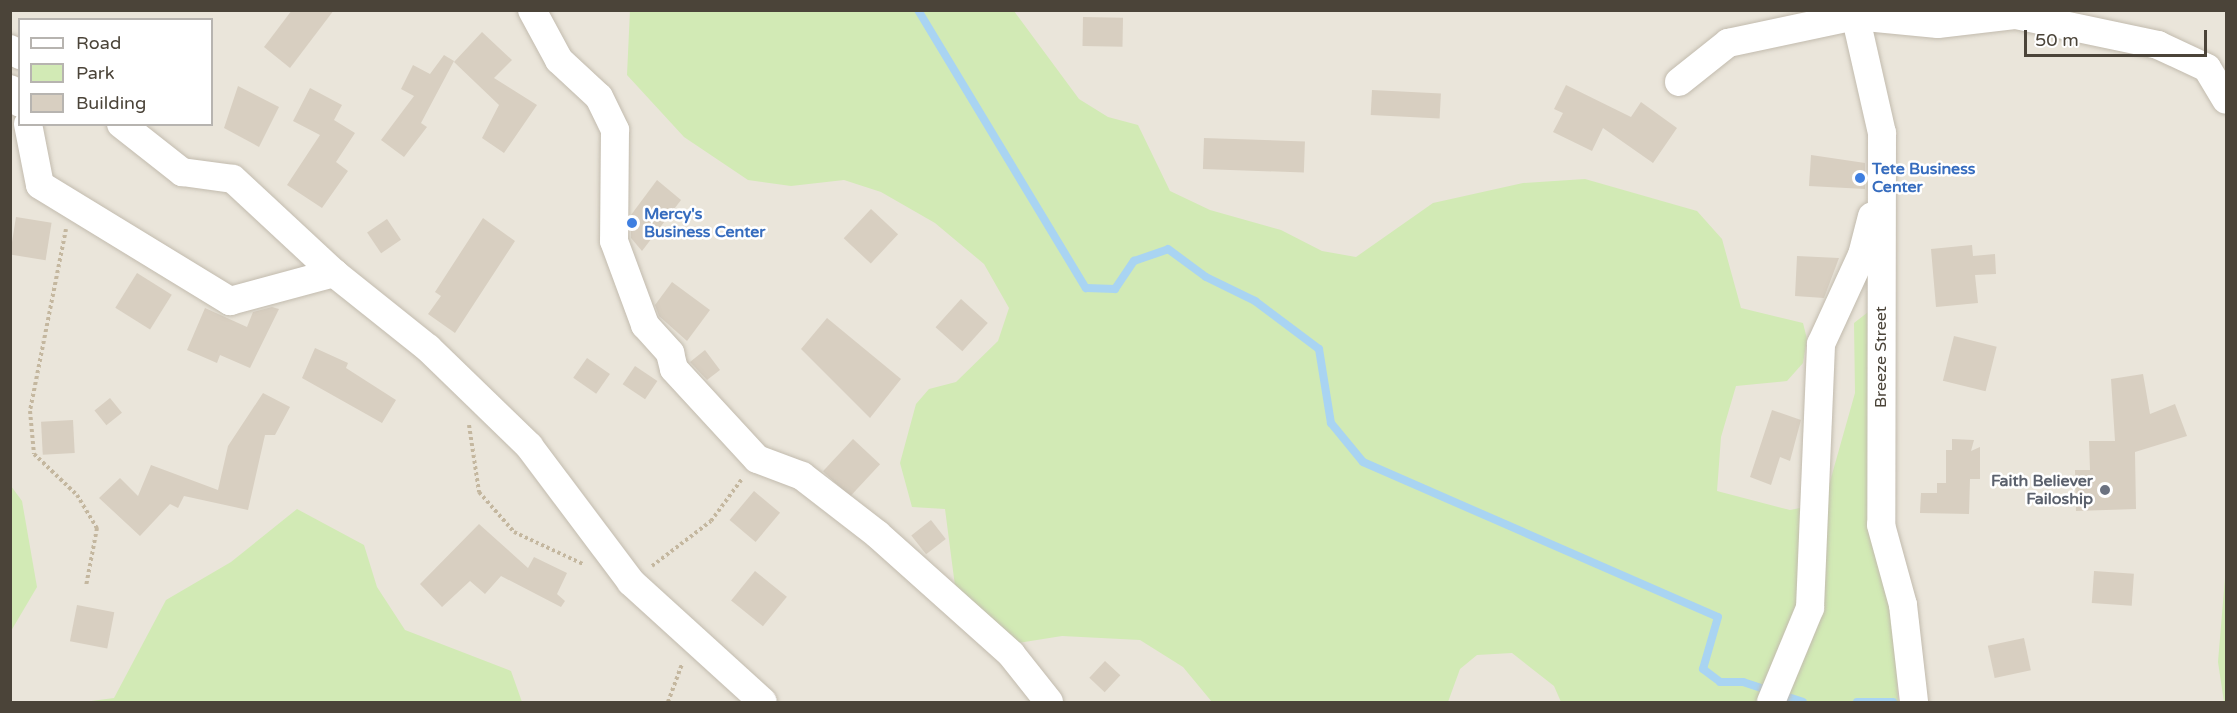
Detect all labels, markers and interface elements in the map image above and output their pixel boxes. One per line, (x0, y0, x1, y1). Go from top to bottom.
legend (18, 18, 213, 126)
scale bar (2027, 18, 2210, 56)
text: 50 m (2035, 29, 2079, 51)
text: Road (76, 32, 121, 54)
text: Park (76, 62, 114, 84)
text: Building (76, 92, 146, 114)
place label: Tete Business Center (1872, 159, 1976, 197)
marker: Tete Business Center (1853, 171, 1867, 185)
place label: Mercy's Business Center (644, 204, 765, 242)
marker: Mercy's Business Center (625, 216, 639, 230)
street label: Breeze Street (1871, 306, 1891, 408)
place label: Faith Believer Failoship (1991, 471, 2093, 509)
marker: Faith Believer Failoship (2098, 483, 2112, 497)

